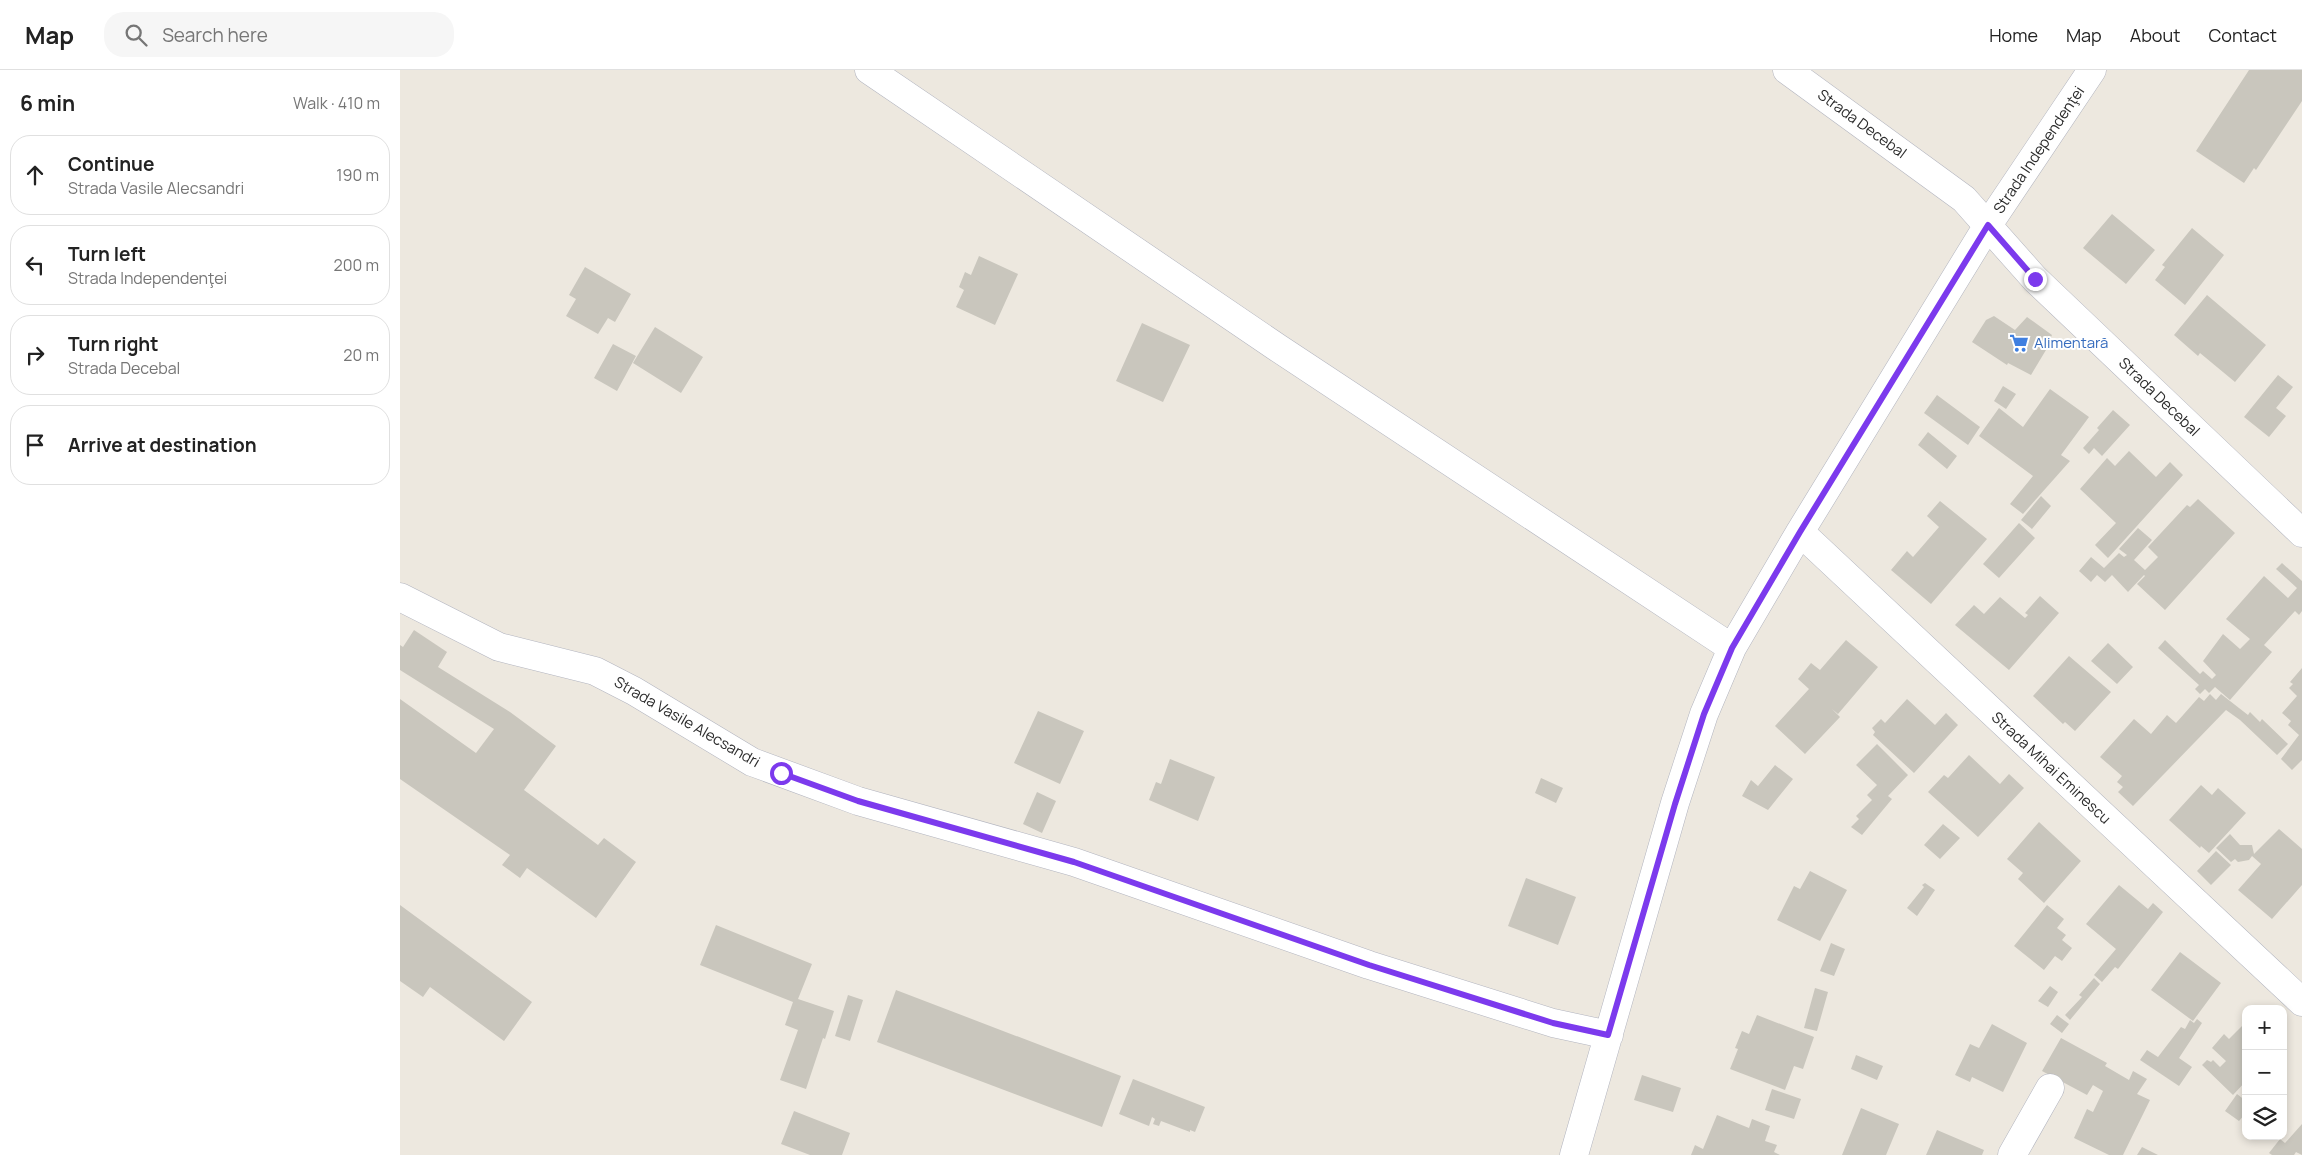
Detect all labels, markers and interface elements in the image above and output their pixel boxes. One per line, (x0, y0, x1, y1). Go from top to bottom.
search box (104, 12, 454, 57)
text: Map (25, 18, 74, 51)
icon: search (122, 21, 150, 49)
text: Search here (162, 22, 268, 48)
text: Home (1989, 23, 2038, 47)
text: Map (2066, 23, 2102, 47)
text: About (2130, 23, 2180, 47)
text: Contact (2208, 23, 2277, 47)
street label: Strada Independenţei (1988, 82, 2089, 217)
street label: Strada Decebal (1814, 84, 1911, 163)
text: 6 min (20, 89, 75, 117)
text: Walk · 410 m (293, 92, 380, 114)
text: Continue (68, 151, 154, 177)
icon: ahead (21, 161, 49, 189)
text: 190 m (336, 164, 379, 186)
text: Strada Vasile Alecsandri (68, 177, 244, 199)
text: Turn left (68, 241, 146, 267)
icon: left (21, 251, 49, 279)
text: 200 m (334, 254, 379, 276)
text: Strada Independenţei (68, 267, 227, 289)
route end (2024, 268, 2047, 291)
text: Turn right (68, 331, 158, 357)
supermarket icon: Alimentară (2008, 332, 2030, 354)
place label: Alimentară (2034, 332, 2108, 353)
icon: right (21, 341, 49, 369)
text: 20 m (343, 344, 379, 366)
street label: Strada Decebal (2114, 353, 2205, 441)
text: Strada Decebal (68, 357, 180, 379)
icon: arrive (21, 431, 49, 459)
text: Arrive at destination (68, 432, 257, 458)
street label: Strada Vasile Alecsandri (610, 671, 764, 772)
street label: Strada Mihai Eminescu (1987, 707, 2116, 829)
route start (770, 762, 793, 785)
map controls (2242, 1005, 2287, 1140)
button: + (2242, 1005, 2287, 1050)
button: − (2242, 1050, 2287, 1095)
button: layers (2242, 1095, 2287, 1140)

